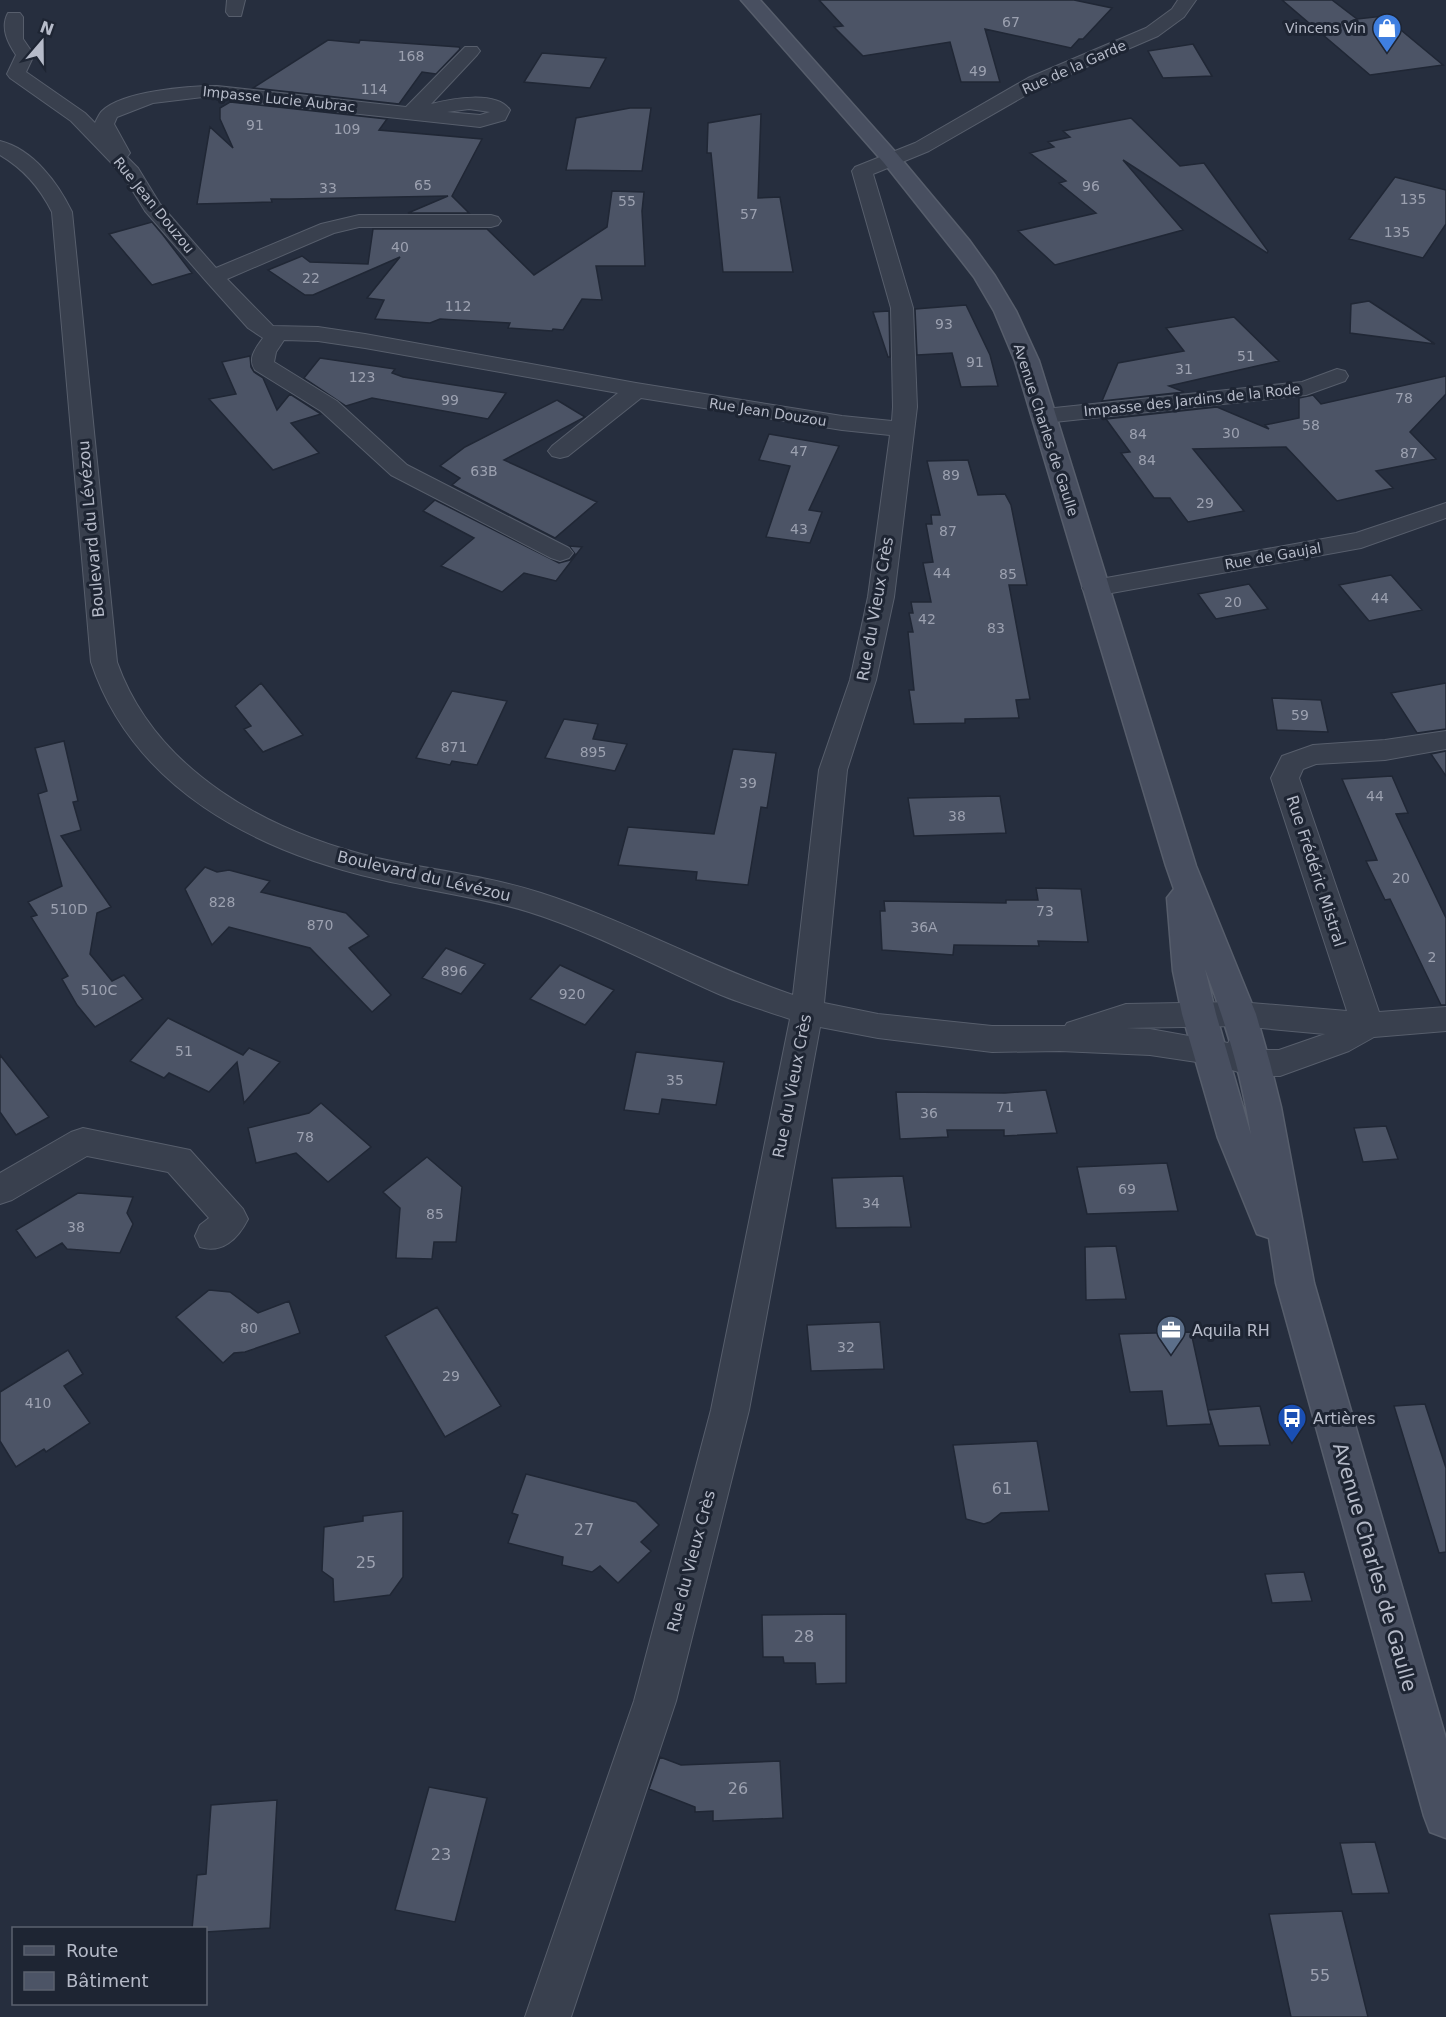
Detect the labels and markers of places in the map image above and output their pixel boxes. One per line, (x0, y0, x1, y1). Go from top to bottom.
shop icon: Vincens Vin (1371, 12, 1403, 54)
place label: Vincens Vin (1285, 20, 1366, 36)
office icon: Aquila RH (1155, 1314, 1187, 1356)
place label: Aquila RH (1192, 1321, 1270, 1340)
bus stop icon: Artières (1276, 1402, 1308, 1444)
place label: Artières (1313, 1409, 1376, 1428)

